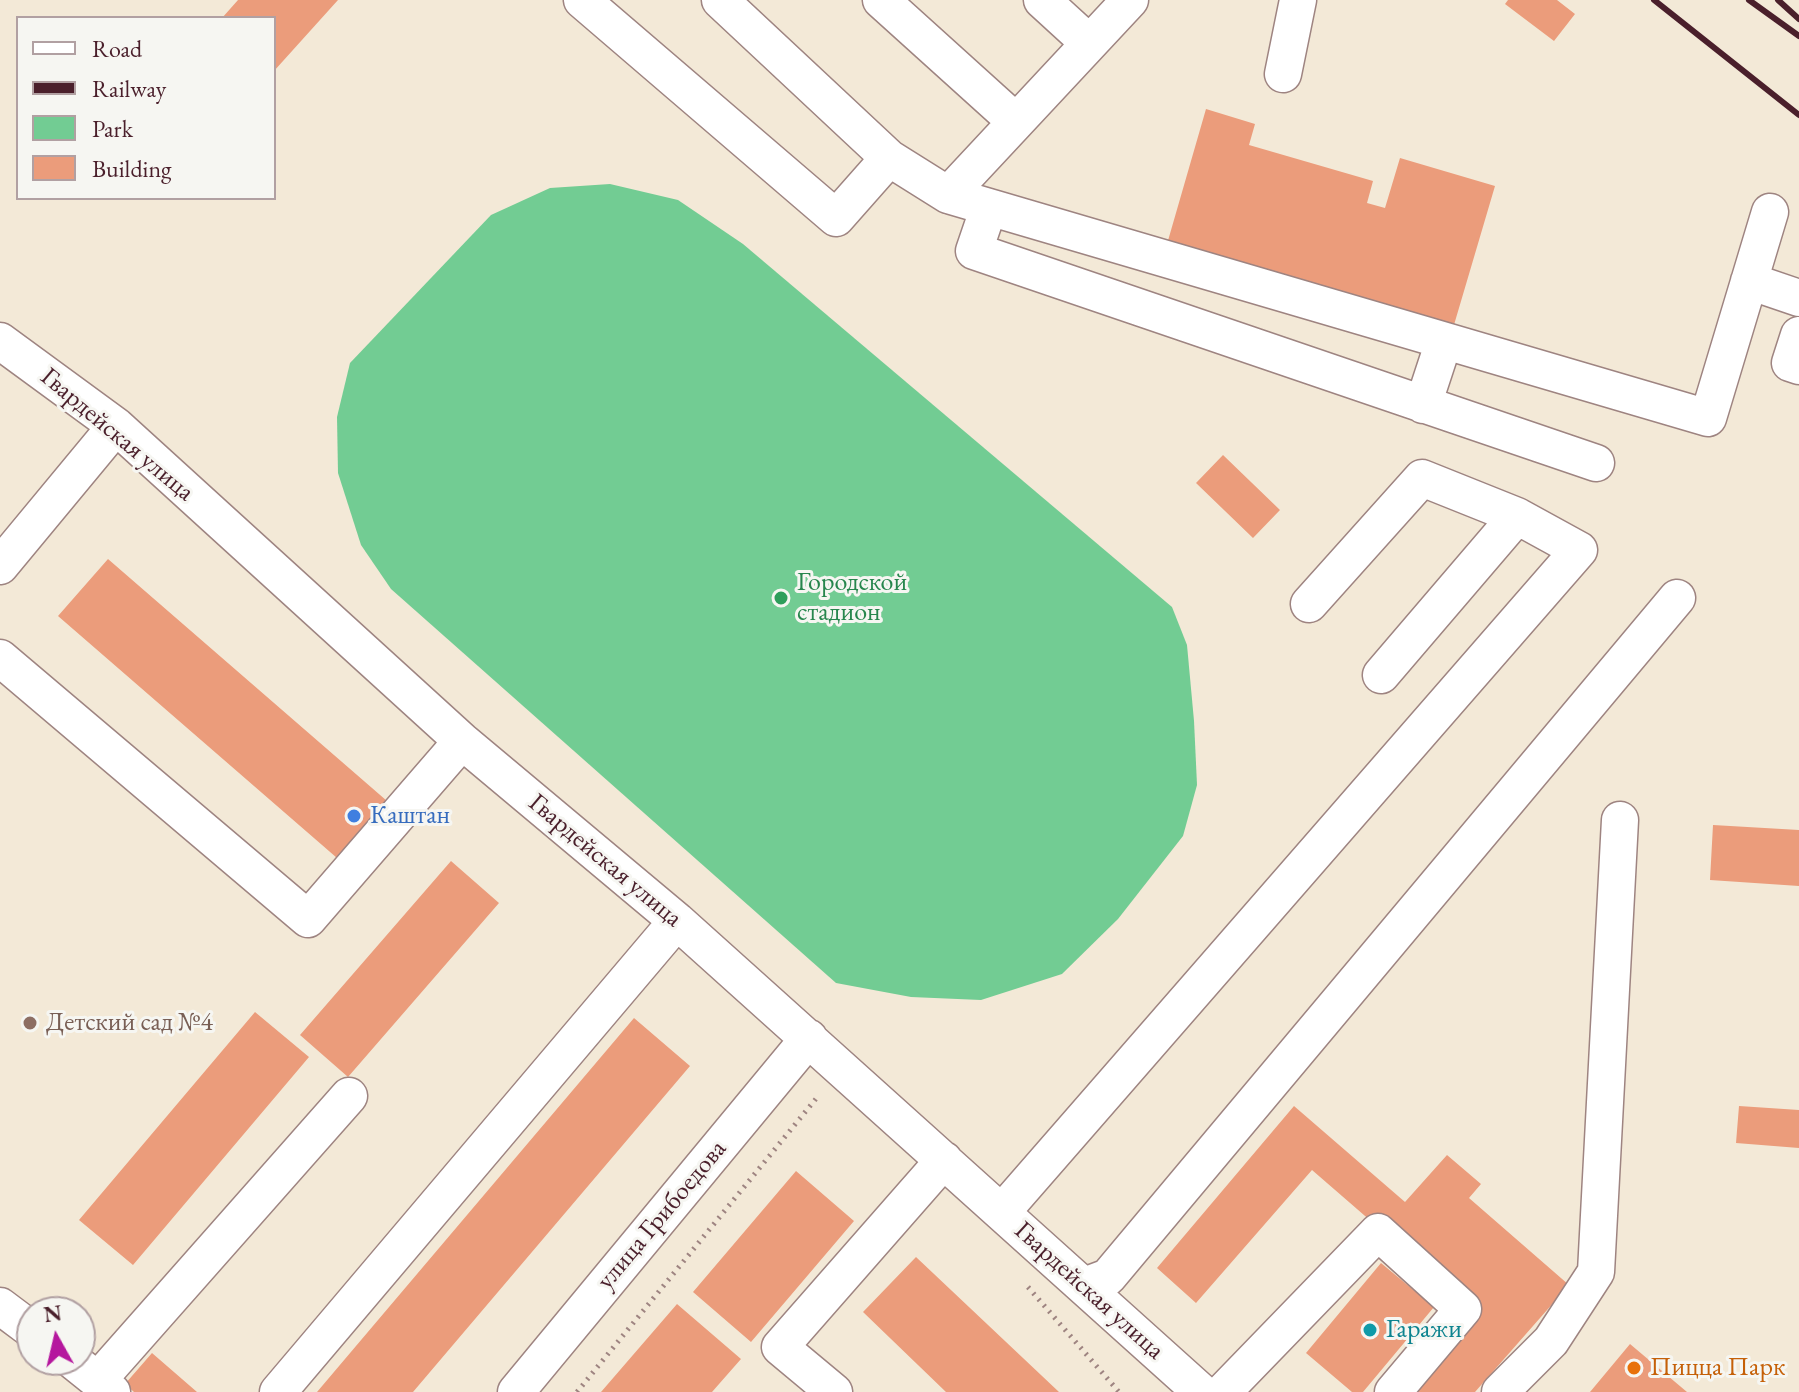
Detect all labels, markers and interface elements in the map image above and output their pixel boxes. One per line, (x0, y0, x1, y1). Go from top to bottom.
legend (16, 16, 276, 200)
text: Road (92, 33, 142, 64)
text: Railway (92, 73, 166, 104)
text: Park (92, 113, 133, 144)
text: Building (92, 153, 172, 184)
street label: Гвардейская улица (34, 362, 200, 508)
place label: Городской стадион (797, 567, 907, 628)
marker: Городской стадион (772, 589, 790, 607)
street label: Гвардейская улица (522, 788, 688, 934)
place label: Каштан (370, 800, 450, 832)
marker: Каштан (345, 807, 363, 825)
place label: Детский сад №4 (46, 1007, 213, 1039)
marker: Детский сад №4 (21, 1014, 39, 1032)
street label: улица Грибоедова (590, 1134, 734, 1296)
street label: Гвардейская улица (1008, 1216, 1170, 1366)
north arrow (16, 1296, 96, 1376)
text: N (42, 1298, 64, 1329)
place label: Гаражи (1386, 1314, 1462, 1346)
marker: Гаражи (1361, 1321, 1379, 1339)
place label: Пицца Парк (1650, 1352, 1785, 1384)
marker: Пицца Парк (1625, 1359, 1643, 1377)

